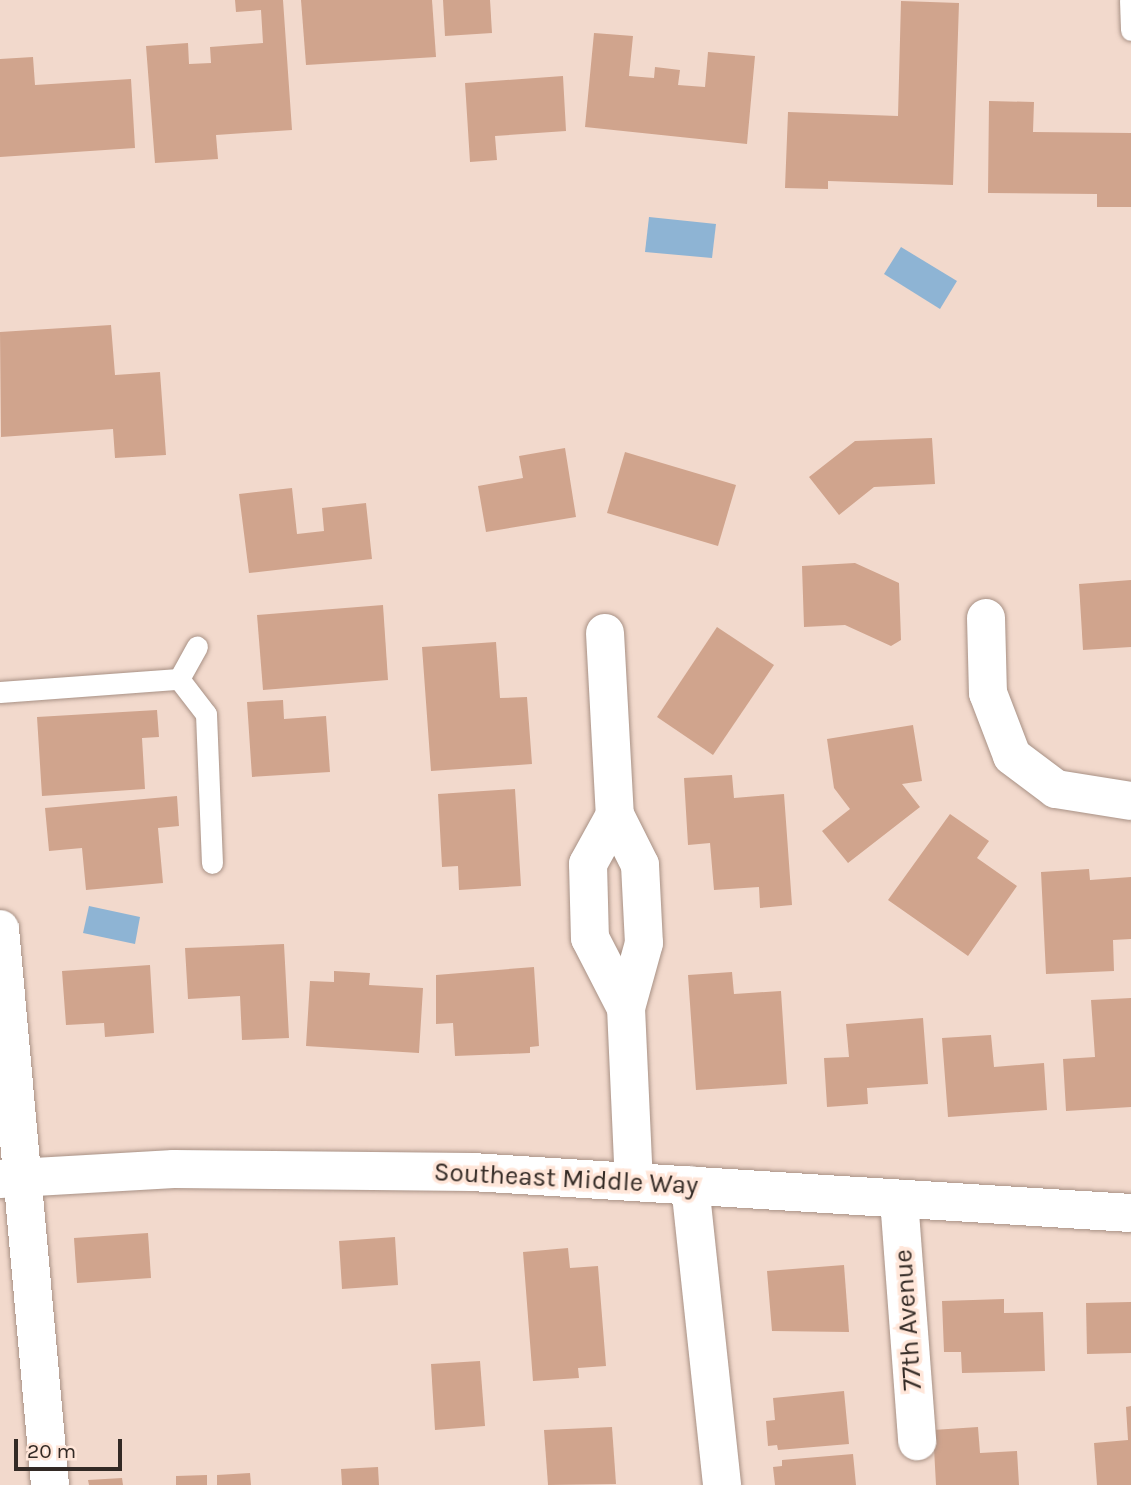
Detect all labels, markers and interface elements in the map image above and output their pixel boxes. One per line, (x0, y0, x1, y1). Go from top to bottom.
street label: Southeast Middle Way (433, 1156, 699, 1202)
street label: 77th Avenue (887, 1248, 929, 1392)
scale bar (18, 1426, 126, 1470)
text: 20 m (27, 1439, 76, 1463)

